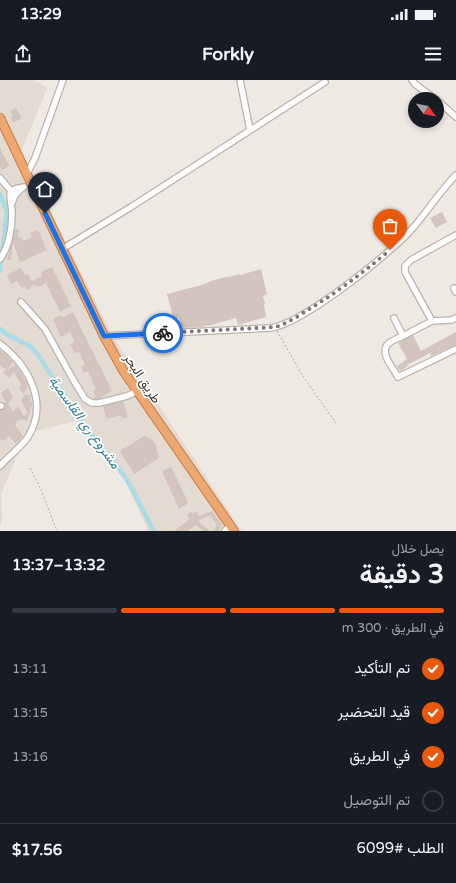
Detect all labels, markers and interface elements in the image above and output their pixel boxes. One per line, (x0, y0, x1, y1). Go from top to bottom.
text: 13:29 (20, 5, 62, 23)
icon: share (12, 43, 34, 65)
text: Forkly (202, 43, 254, 65)
icon: menu (422, 43, 444, 65)
north arrow (408, 92, 444, 128)
map controls (408, 92, 444, 128)
pin (28, 172, 62, 213)
icon: home (34, 178, 56, 200)
pin (373, 209, 407, 250)
icon: bag (379, 215, 401, 237)
courier (143, 313, 183, 353)
icon: bike (152, 322, 174, 344)
street label: طريق البحر (120, 350, 164, 406)
water label: مشروع ري القاسمية (43, 373, 124, 474)
text: يصل خلال (392, 541, 444, 557)
text: 13:32–13:37 (12, 556, 105, 574)
text: 3 دقيقة (360, 559, 444, 590)
text: في الطريق · 300 m (342, 620, 444, 636)
icon: check (422, 658, 444, 680)
text: تم التأكيد (354, 659, 410, 677)
text: 13:11 (12, 661, 48, 677)
icon: check (422, 702, 444, 724)
text: قيد التحضير (338, 703, 410, 721)
text: 13:15 (12, 705, 48, 721)
icon: check (422, 746, 444, 768)
text: في الطريق (350, 747, 410, 765)
text: 13:16 (12, 749, 48, 765)
text: تم التوصيل (344, 791, 410, 809)
text: الطلب #6099 (357, 839, 444, 857)
text: $17.56 (12, 841, 62, 859)

